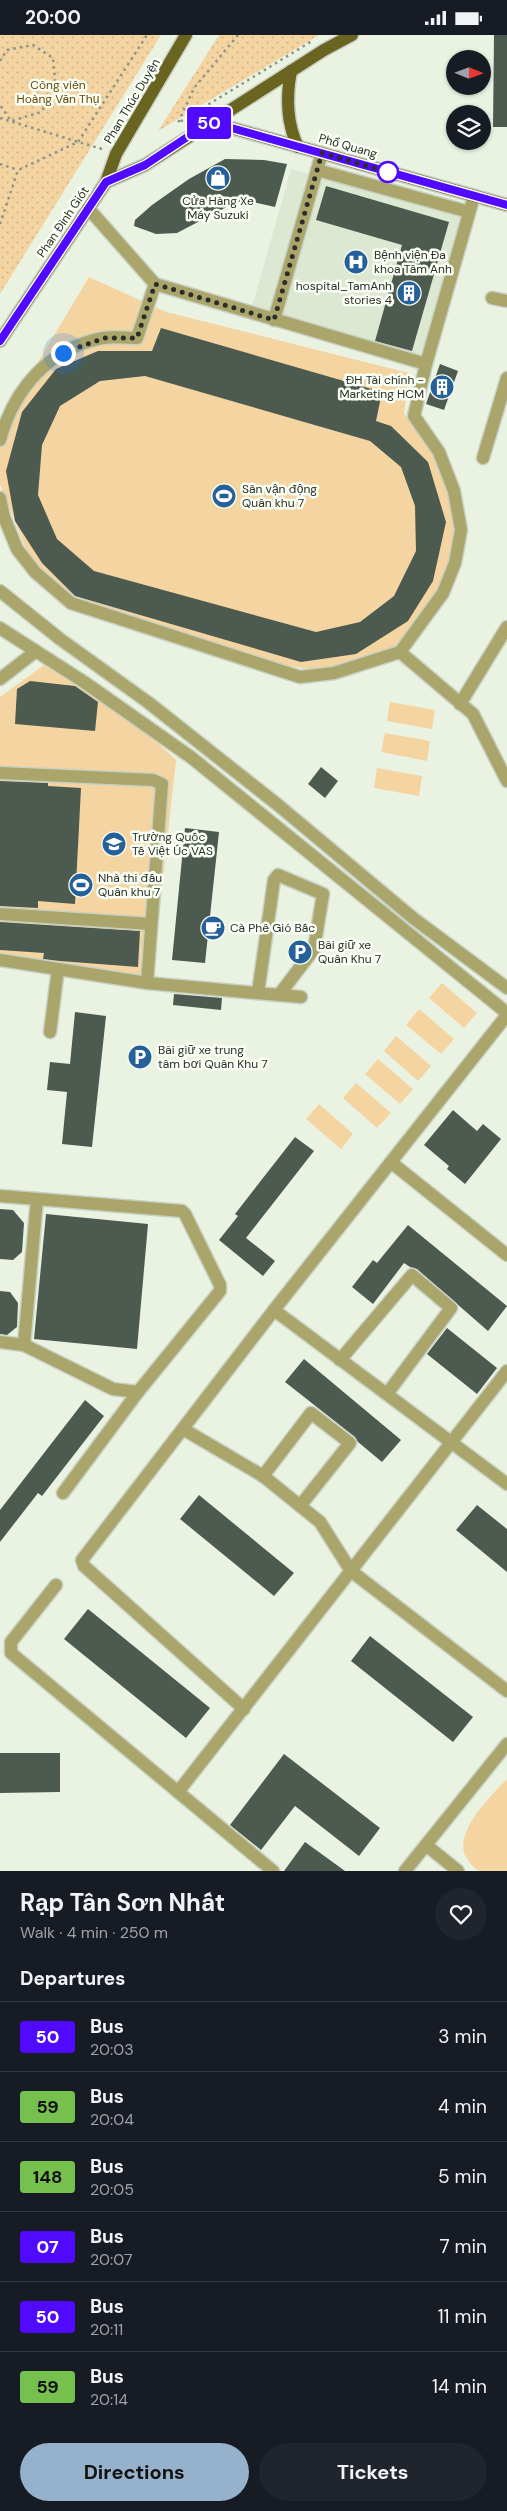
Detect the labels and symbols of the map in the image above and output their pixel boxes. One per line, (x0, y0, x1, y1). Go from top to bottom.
north arrow (446, 50, 491, 95)
street label: Phan Thúc Duyện (100, 55, 164, 146)
park label: Công viên Hoàng Văn Thụ (17, 77, 99, 107)
line badge: 50 (186, 107, 232, 139)
street label: Phổ Quang (317, 130, 379, 162)
unlabelled marker (377, 161, 399, 183)
shop icon: Cửa Hàng Xe Máy Suzuki (205, 165, 231, 191)
street label: Phan Đình Giót (33, 183, 93, 261)
place label: Cửa Hàng Xe Máy Suzuki (182, 193, 254, 223)
place label: Bệnh viện Đa khoa Tâm Anh (374, 247, 452, 277)
hospital icon: Bệnh viện Đa khoa Tâm Anh (343, 249, 369, 275)
place label: hospital_TamAnh stories 4 (296, 278, 392, 308)
building icon: hospital_TamAnh stories 4 (396, 280, 422, 306)
your location (51, 341, 76, 366)
place label: ĐH Tài chính - Marketing HCM (339, 372, 424, 402)
building icon: ĐH Tài chính - Marketing HCM (429, 374, 455, 400)
place label: Sân vận động Quân khu 7 (242, 481, 317, 511)
sports icon: Sân vận động Quân khu 7 (211, 483, 237, 509)
place label: Trường Quốc Tế Việt Úc VAS (132, 829, 213, 859)
school or university icon: Trường Quốc Tế Việt Úc VAS (101, 831, 127, 857)
place label: Nhà thi đấu Quân khu 7 (98, 870, 162, 900)
sports icon: Nhà thi đấu Quân khu 7 (68, 872, 94, 898)
cafe icon: Cà Phê Gió Bấc (200, 915, 226, 941)
place label: Cà Phê Gió Bấc (230, 920, 315, 936)
place label: Bãi giữ xe Quân Khu 7 (318, 937, 381, 967)
parking icon: Bãi giữ xe Quân Khu 7 (287, 939, 313, 965)
place label: Bãi giữ xe trung tâm bơi Quân Khu 7 (158, 1042, 268, 1072)
parking icon: Bãi giữ xe trung tâm bơi Quân Khu 7 (127, 1044, 153, 1070)

